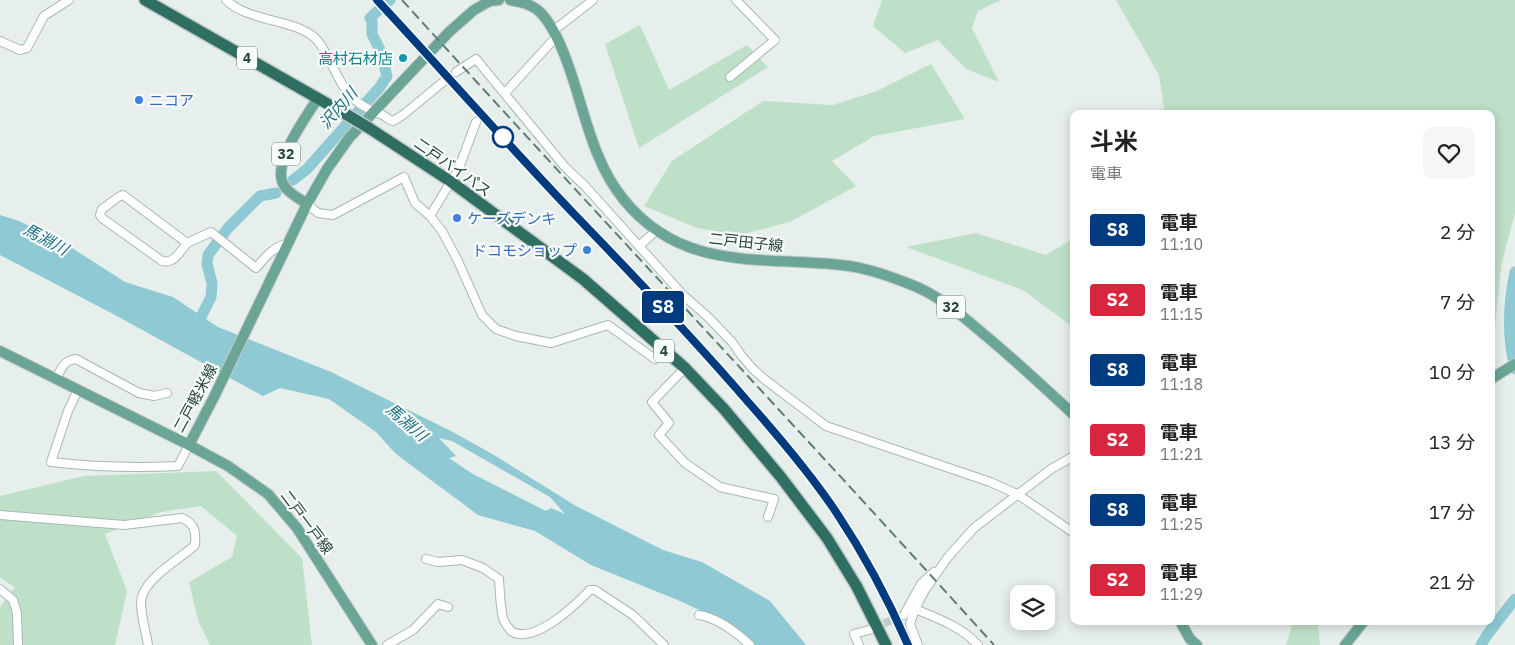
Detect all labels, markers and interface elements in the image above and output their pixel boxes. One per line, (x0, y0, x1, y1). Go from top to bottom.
road number: 4 (237, 46, 257, 70)
place label: 高村石材店 (318, 49, 393, 68)
marker: 高村石材店 (397, 52, 409, 64)
water label: 沢内川 (315, 82, 363, 133)
place label: ニコア (149, 91, 194, 110)
marker: ニコア (133, 94, 145, 106)
text: 斗米 (1090, 125, 1138, 157)
unlabelled marker (492, 126, 514, 148)
button: heart (1423, 127, 1475, 179)
street label: 二戸バイパス (411, 133, 495, 201)
road number: 32 (272, 142, 300, 166)
text: 電車 (1090, 163, 1122, 183)
place label: ケーズデンキ (467, 209, 556, 228)
text: 電車 (1160, 210, 1198, 234)
marker: ケーズデンキ (451, 212, 463, 224)
text: S8 (1106, 218, 1129, 241)
water label: 馬淵川 (20, 219, 74, 260)
text: 2 分 (1440, 220, 1475, 244)
street label: 二戸田子線 (708, 229, 784, 255)
text: 11:10 (1160, 234, 1203, 254)
place label: ドコモショップ (472, 241, 577, 260)
marker: ドコモショップ (581, 244, 593, 256)
text: 電車 (1160, 280, 1198, 304)
text: S2 (1106, 288, 1129, 311)
text: 7 分 (1440, 290, 1475, 314)
line badge: S8 (640, 291, 686, 323)
text: S8 (652, 295, 674, 318)
road number: 32 (937, 296, 965, 318)
text: 11:15 (1160, 304, 1203, 324)
road number: 4 (654, 340, 674, 362)
text: 電車 (1160, 350, 1198, 374)
text: S8 (1106, 358, 1129, 381)
street label: 二戸軽米線 (169, 360, 221, 436)
text: 10 分 (1429, 360, 1475, 384)
text: 11:18 (1160, 374, 1203, 394)
water label: 馬淵川 (382, 399, 433, 447)
text: 電車 (1160, 420, 1198, 444)
text: S2 (1106, 428, 1129, 451)
text: 13 分 (1429, 430, 1475, 454)
text: 11:21 (1160, 444, 1203, 464)
street label: 二戸一戸線 (277, 486, 337, 558)
text: 電車 (1160, 490, 1198, 514)
text: S8 (1106, 498, 1129, 521)
text: 17 分 (1429, 500, 1475, 524)
text: 11:25 (1160, 514, 1203, 534)
text: 電車 (1160, 560, 1198, 584)
text: S2 (1106, 568, 1129, 591)
text: 21 分 (1429, 570, 1475, 594)
text: 11:29 (1160, 584, 1203, 604)
map controls (1010, 585, 1055, 630)
button: layers (1010, 585, 1055, 630)

